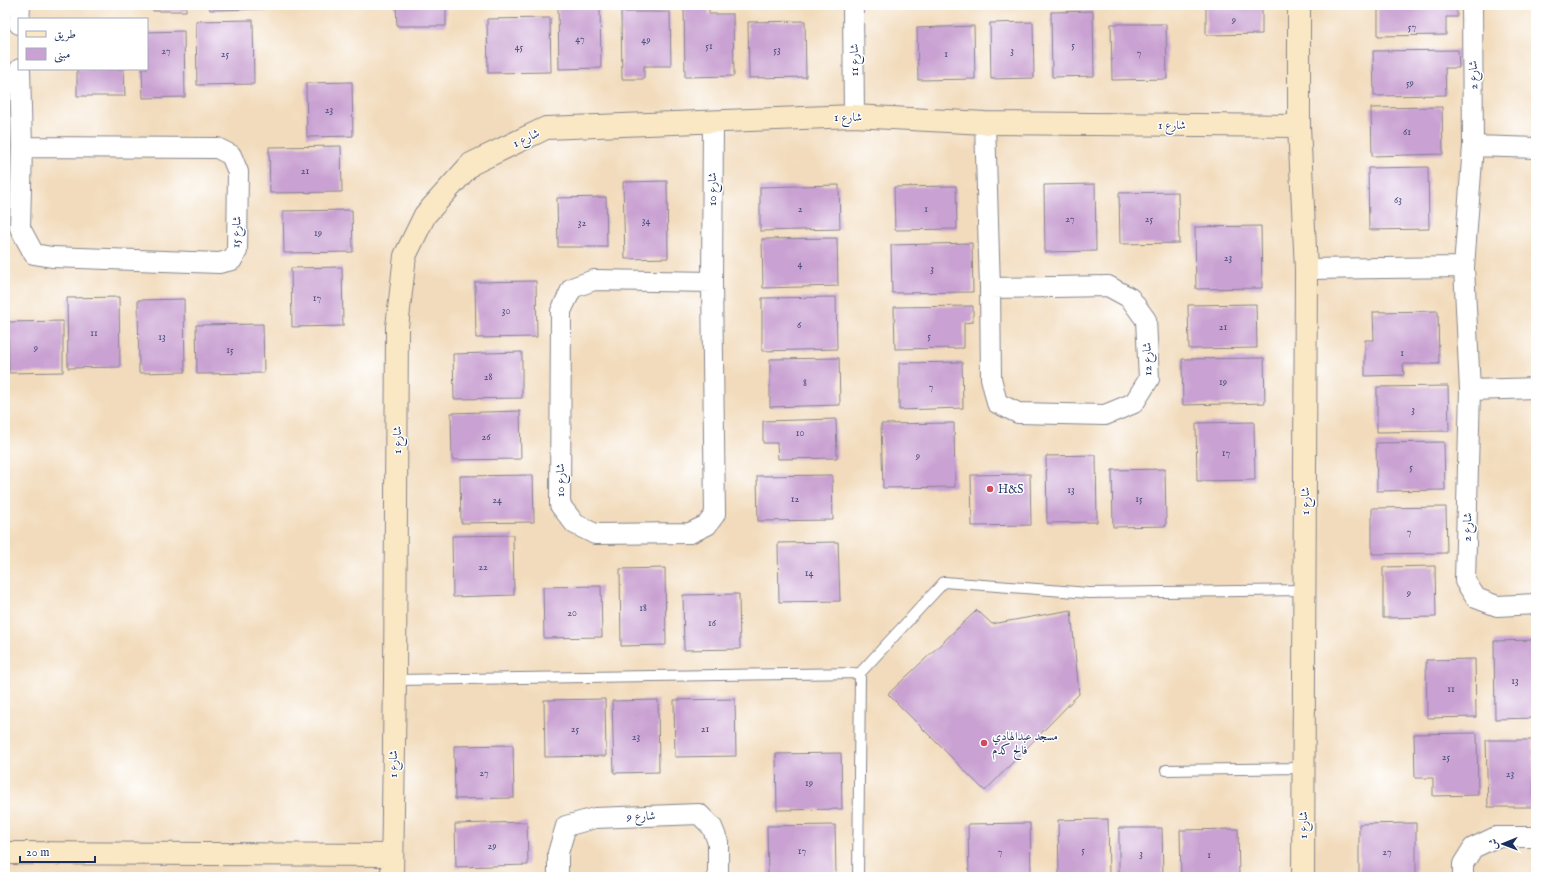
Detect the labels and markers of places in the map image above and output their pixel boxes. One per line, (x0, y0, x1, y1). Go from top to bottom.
place label: H&S (998, 482, 1023, 497)
marker: H&S (985, 484, 995, 494)
place label: مسجد عبدالهادي فالح كدم (992, 729, 1058, 761)
marker: مسجد عبدالهادي فالح كدم (979, 738, 989, 748)

